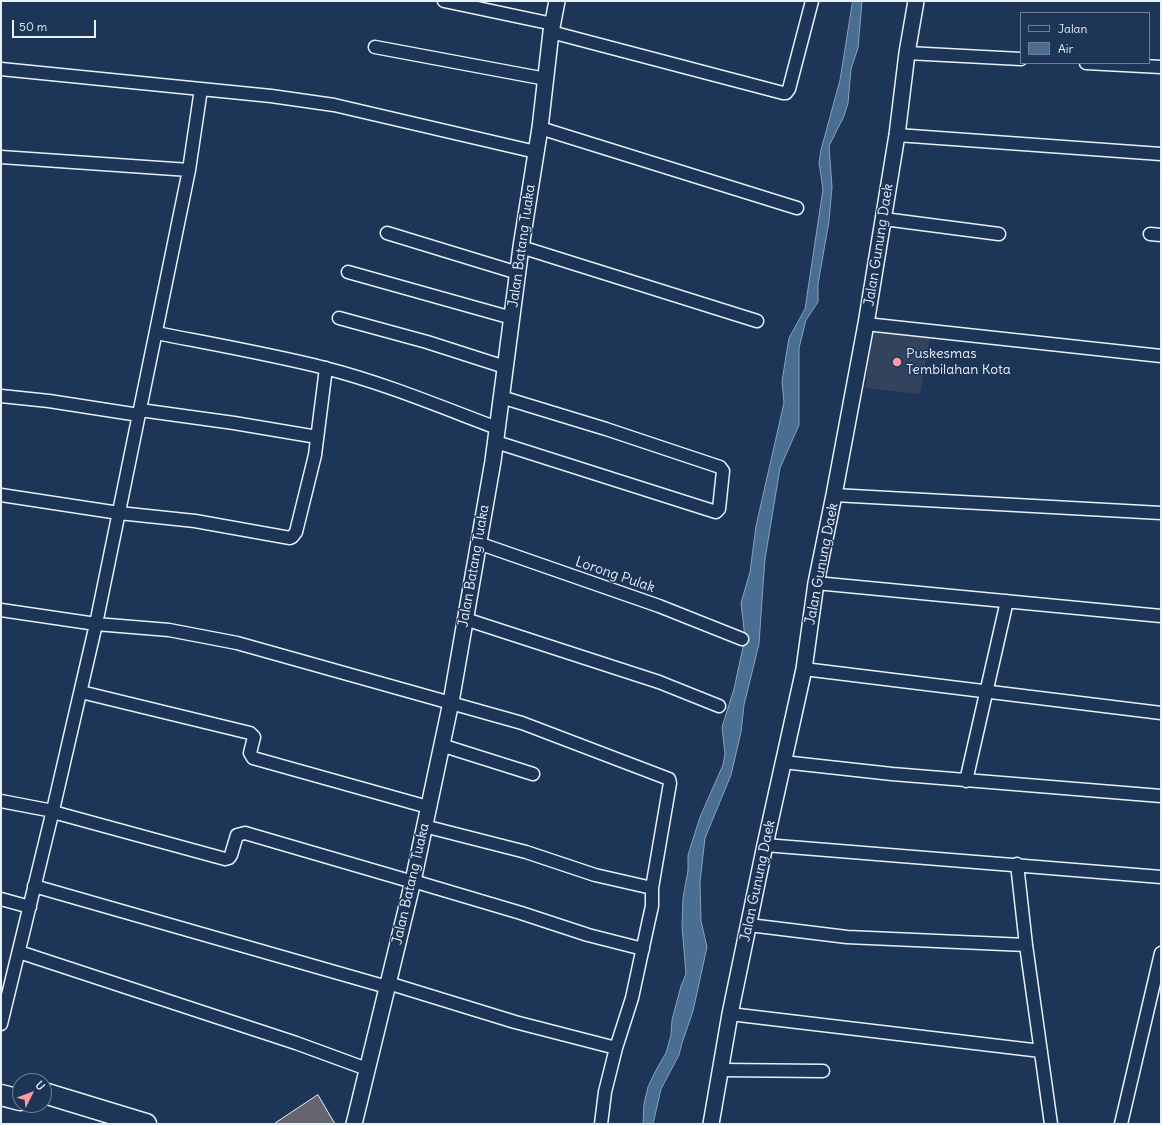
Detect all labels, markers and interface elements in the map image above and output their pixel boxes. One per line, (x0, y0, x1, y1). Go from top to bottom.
scale bar (14, 12, 98, 38)
legend (1020, 12, 1150, 64)
text: 50 m (19, 19, 47, 34)
text: Jalan (1058, 21, 1087, 36)
text: Air (1058, 41, 1073, 56)
street label: Jalan Gunung Daek (861, 182, 897, 308)
street label: Jalan Batang Tuaka (505, 183, 539, 309)
place label: Puskesmas Tembilahan Kota (906, 346, 1011, 378)
marker: Puskesmas Tembilahan Kota (891, 356, 903, 368)
street label: Jalan Gunung Daek (802, 502, 842, 626)
street label: Jalan Batang Tuaka (455, 503, 493, 629)
street label: Lorong Pulak (573, 554, 657, 596)
street label: Jalan Gunung Daek (737, 819, 779, 943)
street label: Jalan Batang Tuaka (389, 822, 433, 946)
north arrow (12, 1073, 52, 1113)
text: U (32, 1078, 48, 1093)

